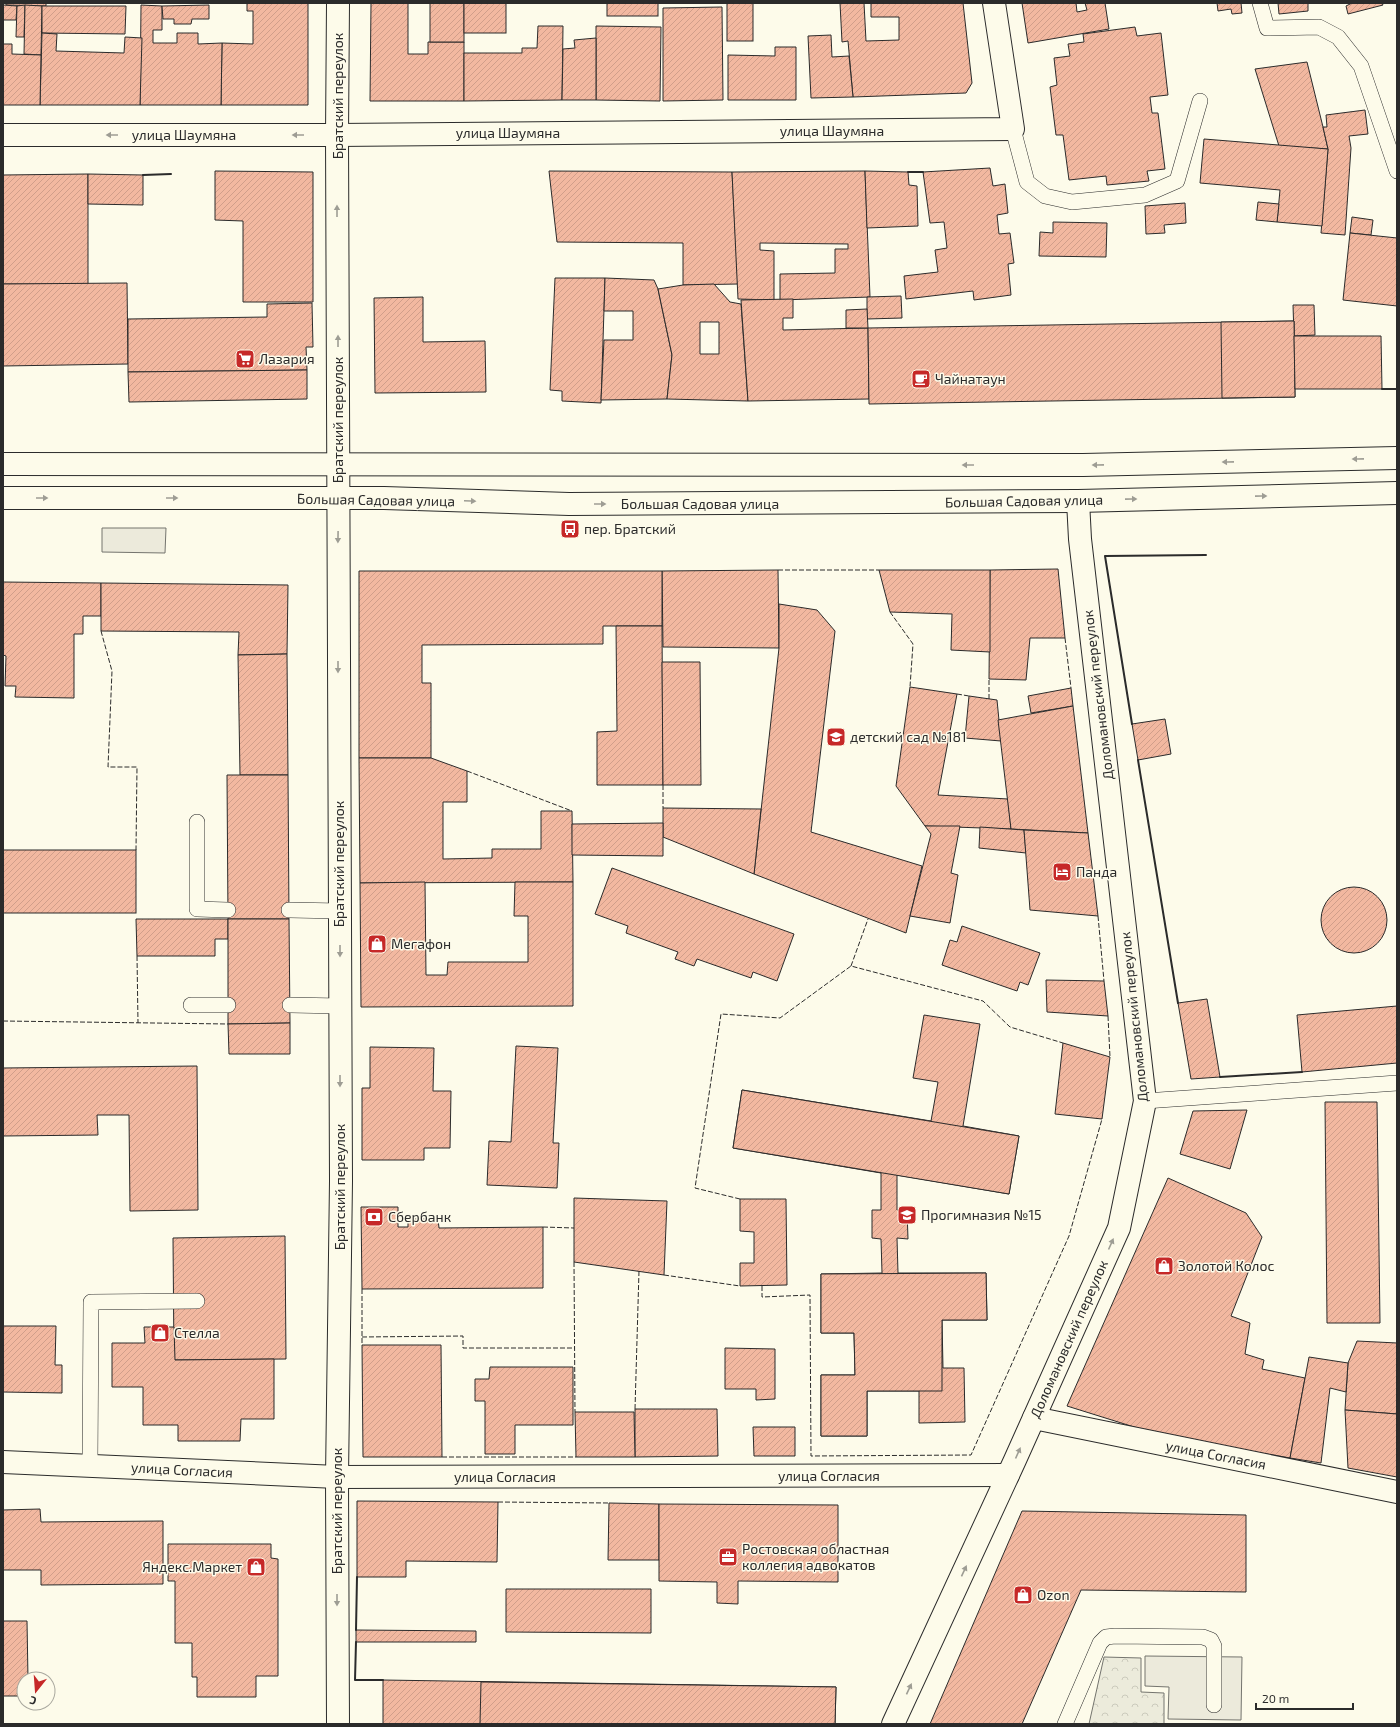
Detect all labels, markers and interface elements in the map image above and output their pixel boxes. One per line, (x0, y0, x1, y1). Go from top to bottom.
street label: Братский переулок (329, 32, 346, 159)
street label: улица Шаумяна (780, 122, 884, 139)
street label: улица Шаумяна (456, 124, 560, 141)
street label: улица Шаумяна (132, 126, 236, 143)
one-way arrow (105, 132, 118, 138)
one-way arrow (291, 132, 304, 138)
one-way arrow (334, 204, 340, 217)
one-way arrow (335, 334, 341, 347)
supermarket icon: Лазария (234, 348, 256, 370)
place label: Лазария (259, 350, 315, 367)
street label: Братский переулок (329, 356, 346, 483)
cafe icon: Чайнатаун (910, 368, 932, 390)
place label: Чайнатаун (935, 370, 1006, 387)
one-way arrow (1351, 456, 1364, 462)
one-way arrow (1221, 459, 1234, 465)
one-way arrow (1092, 461, 1104, 468)
one-way arrow (961, 462, 974, 468)
street label: Большая Садовая улица (297, 490, 455, 509)
street label: Большая Садовая улица (945, 491, 1103, 510)
one-way arrow (1255, 493, 1268, 499)
one-way arrow (36, 495, 49, 501)
one-way arrow (166, 495, 179, 501)
street label: Большая Садовая улица (621, 495, 779, 512)
one-way arrow (1125, 496, 1138, 502)
one-way arrow (464, 498, 477, 504)
one-way arrow (594, 501, 607, 507)
bus stop icon: пер. Братский (559, 518, 581, 540)
place label: пер. Братский (584, 520, 676, 537)
one-way arrow (335, 531, 341, 544)
street label: Доломановский переулок (1079, 609, 1116, 781)
one-way arrow (335, 661, 341, 674)
school or university icon: детский сад №181 (825, 726, 847, 748)
place label: детский сад №181 (850, 728, 967, 745)
street label: Братский переулок (330, 800, 347, 927)
hotel icon: Панда (1051, 861, 1073, 883)
place label: Панда (1076, 863, 1117, 880)
street label: Доломановский переулок (1116, 931, 1151, 1103)
shop icon: Мегафон (366, 933, 388, 955)
place label: Мегафон (391, 935, 451, 952)
one-way arrow (337, 945, 343, 958)
one-way arrow (337, 1075, 343, 1088)
street label: Братский переулок (331, 1123, 348, 1250)
school or university icon: Прогимназия №15 (896, 1204, 918, 1226)
bank icon: Сбербанк (363, 1206, 385, 1228)
place label: Прогимназия №15 (921, 1206, 1041, 1223)
place label: Сбербанк (388, 1208, 452, 1225)
one-way arrow (1108, 1239, 1114, 1250)
shop icon: Золотой Колос (1153, 1255, 1175, 1277)
street label: Доломановский переулок (1026, 1257, 1111, 1420)
place label: Золотой Колос (1178, 1257, 1274, 1274)
shop icon: Стелла (149, 1322, 171, 1344)
place label: Стелла (174, 1324, 220, 1341)
street label: улица Согласия (1164, 1436, 1268, 1473)
one-way arrow (1016, 1446, 1022, 1458)
street label: Братский переулок (328, 1447, 345, 1574)
street label: улица Согласия (131, 1458, 233, 1481)
street label: улица Согласия (778, 1467, 880, 1484)
street label: улица Согласия (454, 1468, 556, 1485)
place label: Ростовская областная коллегия адвокатов (742, 1540, 889, 1573)
office icon: Ростовская областная коллегия адвокатов (717, 1546, 739, 1568)
shop icon: Яндекс.Маркет (245, 1556, 267, 1578)
place label: Яндекс.Маркет (142, 1558, 242, 1575)
one-way arrow (961, 1565, 967, 1576)
shop icon: Ozon (1012, 1584, 1034, 1606)
place label: Ozon (1037, 1586, 1070, 1603)
one-way arrow (334, 1594, 340, 1607)
north arrow (16, 1671, 56, 1711)
one-way arrow (906, 1683, 912, 1694)
scale bar (1256, 1685, 1353, 1711)
text: 20 m (1262, 1691, 1289, 1705)
text: С (27, 1694, 38, 1708)

